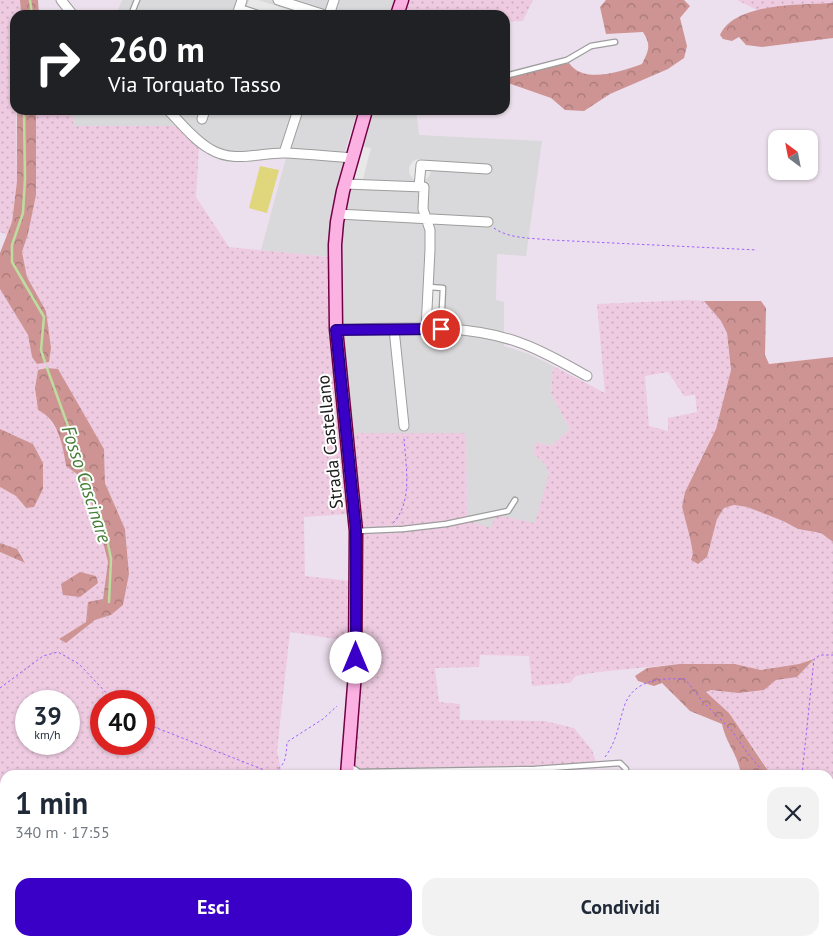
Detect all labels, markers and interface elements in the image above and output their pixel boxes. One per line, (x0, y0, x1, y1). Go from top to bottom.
text: 260 m (108, 26, 205, 72)
icon: right (25, 30, 90, 95)
text: Via Torquato Tasso (108, 70, 281, 98)
north arrow (768, 130, 818, 180)
map controls (768, 130, 818, 180)
pin (420, 308, 462, 350)
icon: arrive (427, 315, 455, 343)
street label: Strada Castellano (311, 374, 348, 510)
water label: Fosso Cascinare (57, 422, 117, 546)
position arrow (329, 631, 381, 683)
speed limit sign: 40 (90, 690, 155, 755)
text: 39 (33, 700, 62, 732)
text: km/h (34, 727, 61, 742)
text: 1 min (15, 783, 88, 822)
button: close (767, 787, 819, 839)
text: 340 m · 17:55 (15, 822, 110, 842)
button: Esci (15, 878, 412, 936)
button: Condividi (422, 878, 819, 936)

